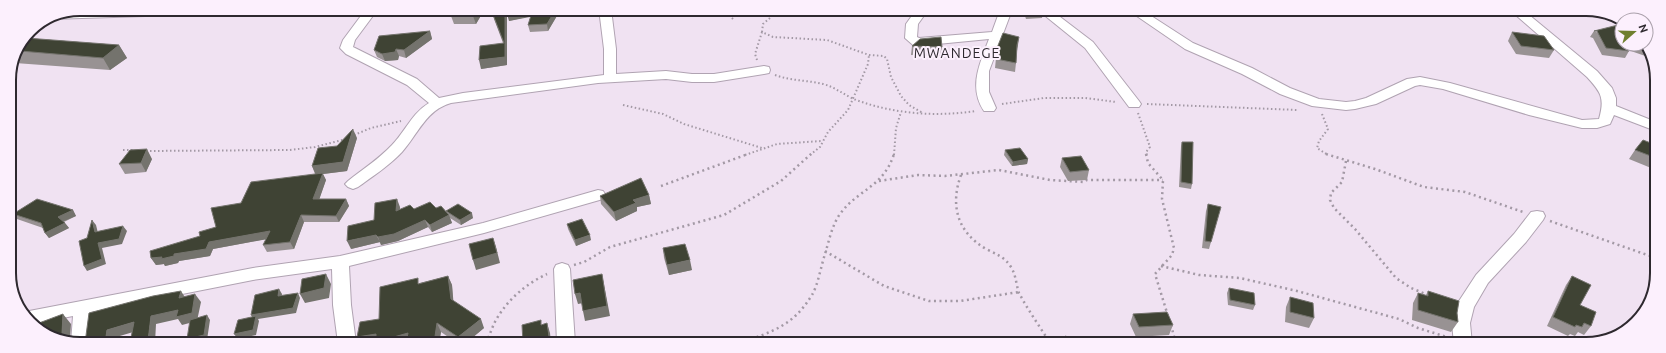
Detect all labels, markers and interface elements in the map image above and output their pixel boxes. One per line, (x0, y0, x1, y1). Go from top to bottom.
north arrow (1614, 12, 1654, 52)
text: N (1636, 23, 1650, 34)
district label: MWANDEGE (914, 45, 1000, 61)

